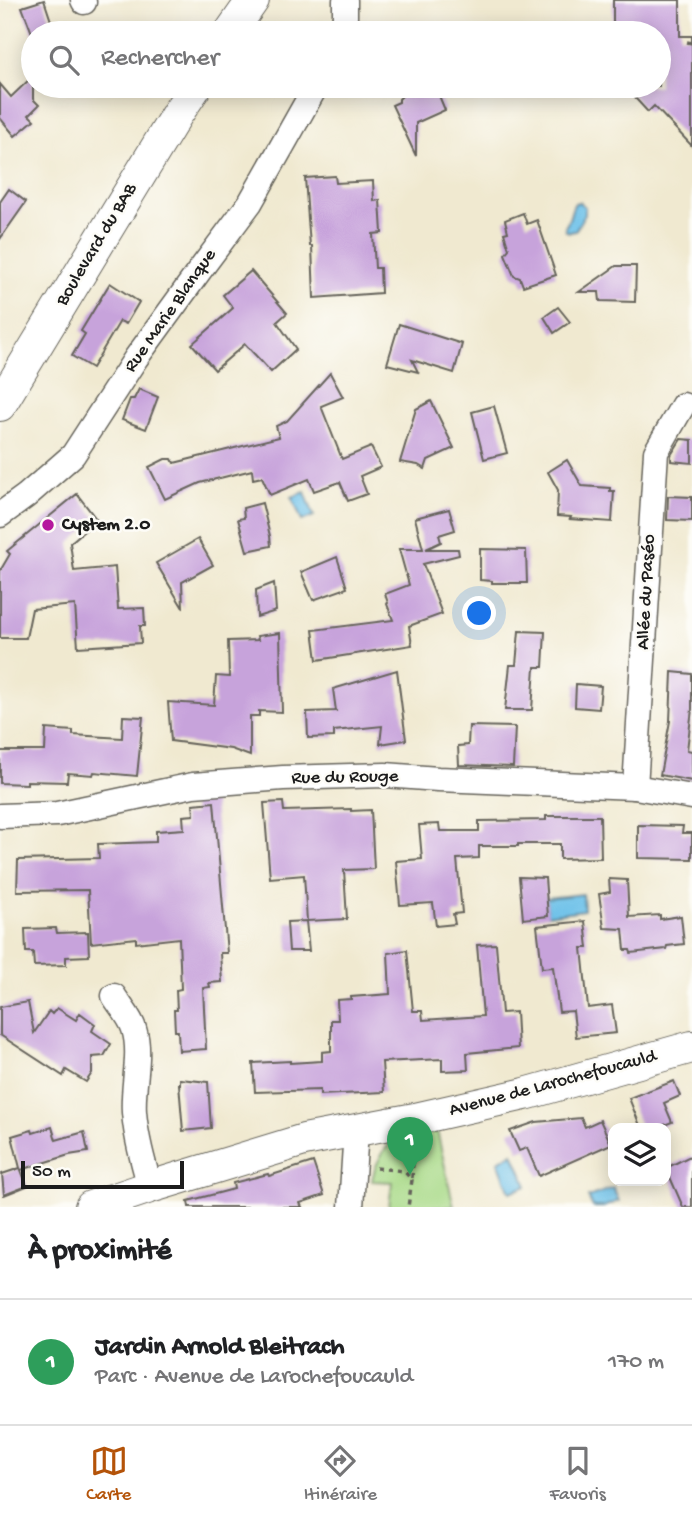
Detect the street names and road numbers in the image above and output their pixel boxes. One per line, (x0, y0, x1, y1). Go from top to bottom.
street label: Boulevard du BAB (51, 178, 143, 311)
street label: Rue Marie Blanque (120, 245, 222, 377)
street label: Allée du Paséo (632, 533, 662, 650)
street label: Rue du Rouge (291, 766, 399, 790)
street label: Avenue de Larochefoucauld (447, 1045, 661, 1123)

